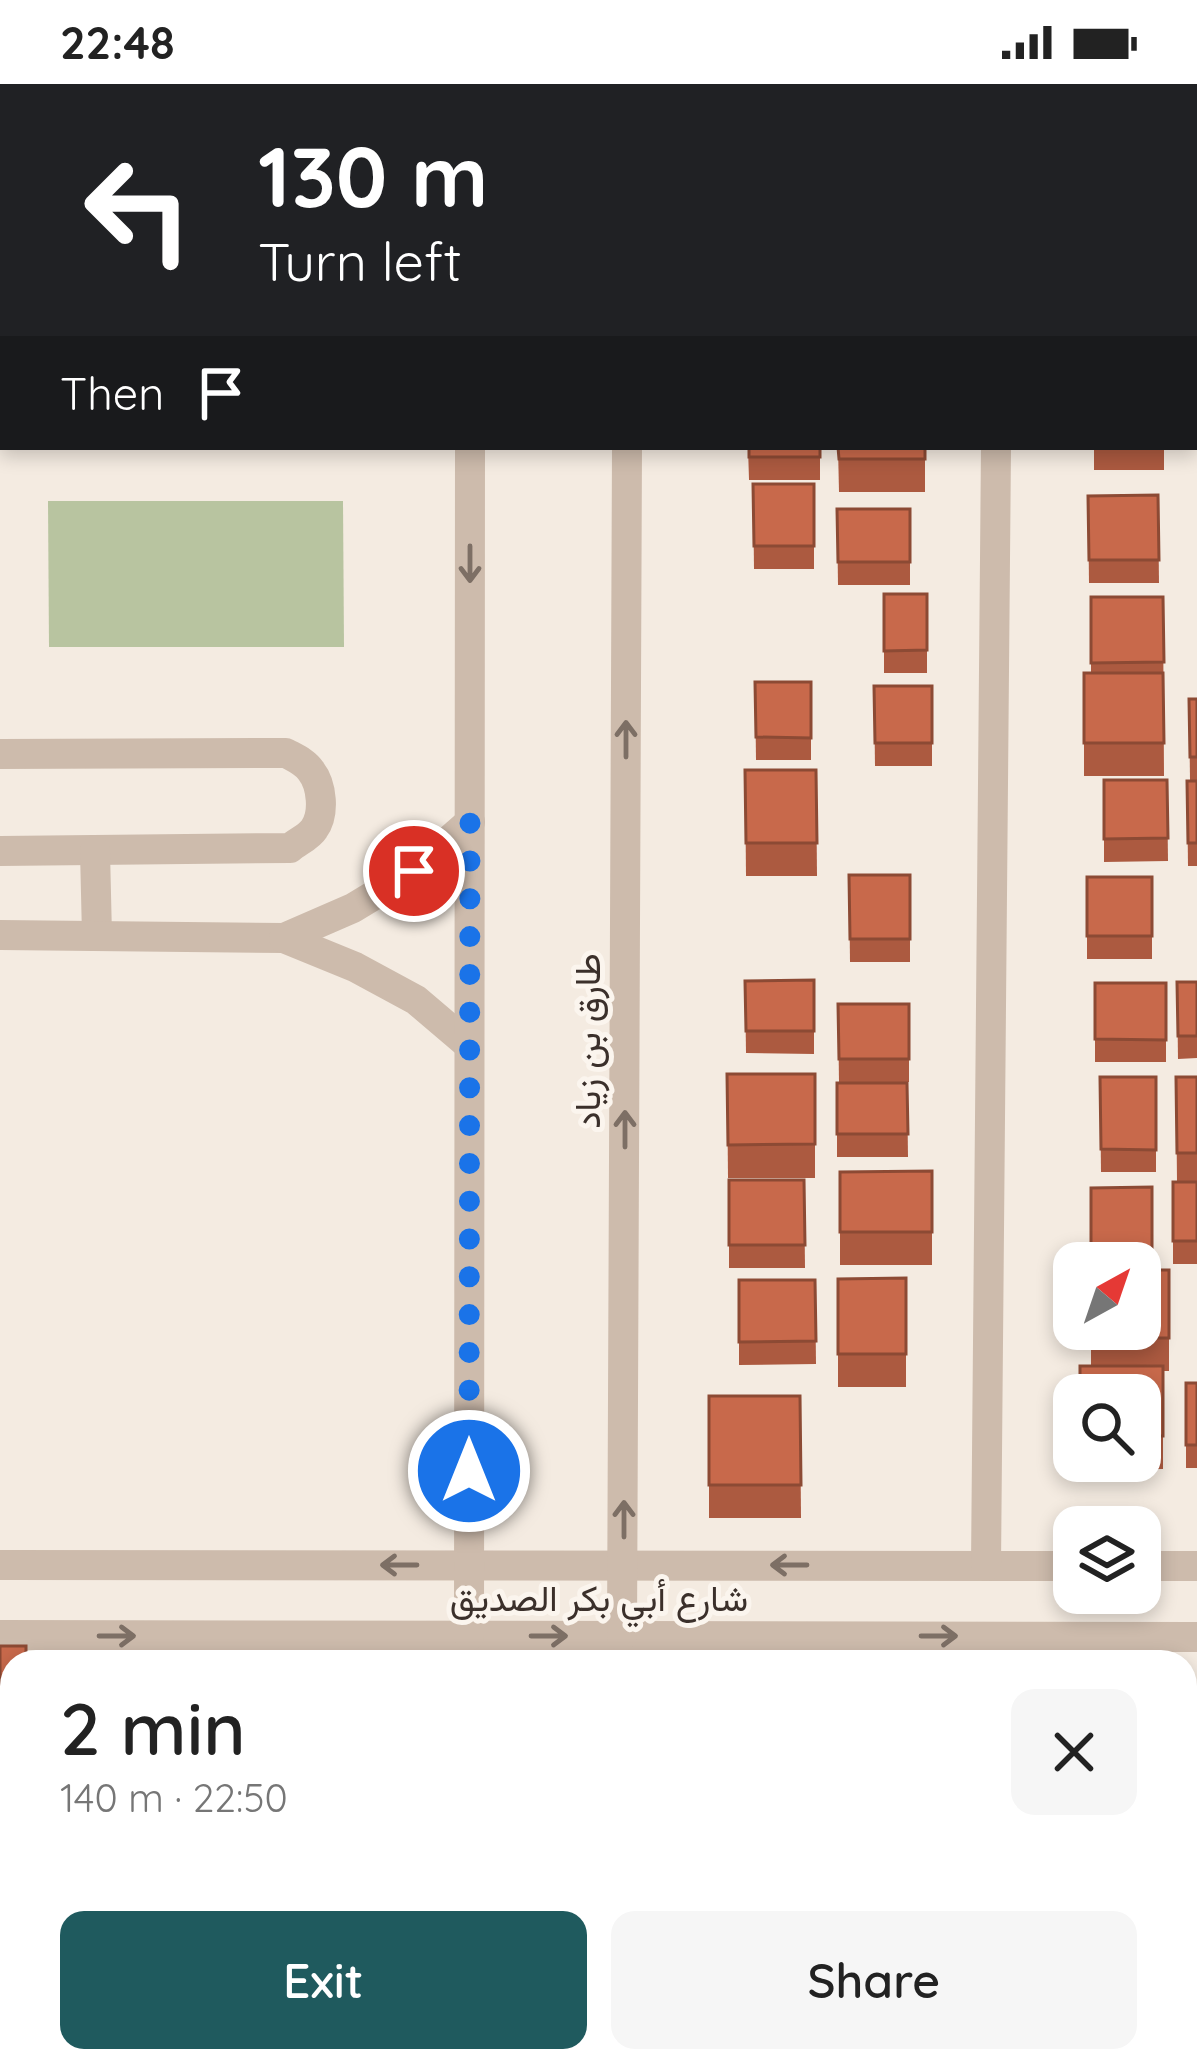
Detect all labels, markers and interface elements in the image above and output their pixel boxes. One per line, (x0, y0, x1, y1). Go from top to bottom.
text: 22:48 (60, 14, 175, 70)
text: 130 m (258, 123, 488, 228)
icon: left (60, 132, 216, 288)
text: Turn left (258, 227, 462, 295)
icon: arrive (188, 360, 254, 426)
text: Then (60, 365, 164, 421)
one-way arrow (459, 544, 481, 583)
one-way arrow (615, 720, 637, 759)
pin (363, 820, 465, 922)
icon: arrive (381, 838, 447, 904)
street label: طارق بن زياد (564, 953, 610, 1129)
one-way arrow (614, 1110, 636, 1149)
north arrow (1053, 1242, 1161, 1350)
map controls (1053, 1242, 1161, 1614)
button: search (1053, 1374, 1161, 1482)
position arrow (406, 1408, 532, 1534)
one-way arrow (613, 1500, 635, 1539)
button: layers (1053, 1506, 1161, 1614)
one-way arrow (380, 1554, 419, 1576)
one-way arrow (770, 1554, 809, 1576)
street label: شارع أبي بكر الصديق (450, 1575, 748, 1628)
one-way arrow (97, 1624, 136, 1647)
one-way arrow (529, 1625, 568, 1647)
one-way arrow (919, 1625, 958, 1647)
text: 2 min (60, 1683, 246, 1773)
button: close (1011, 1689, 1137, 1815)
text: 140 m · 22:50 (60, 1773, 288, 1822)
button: Exit (60, 1911, 587, 2049)
button: Share (611, 1911, 1137, 2049)

